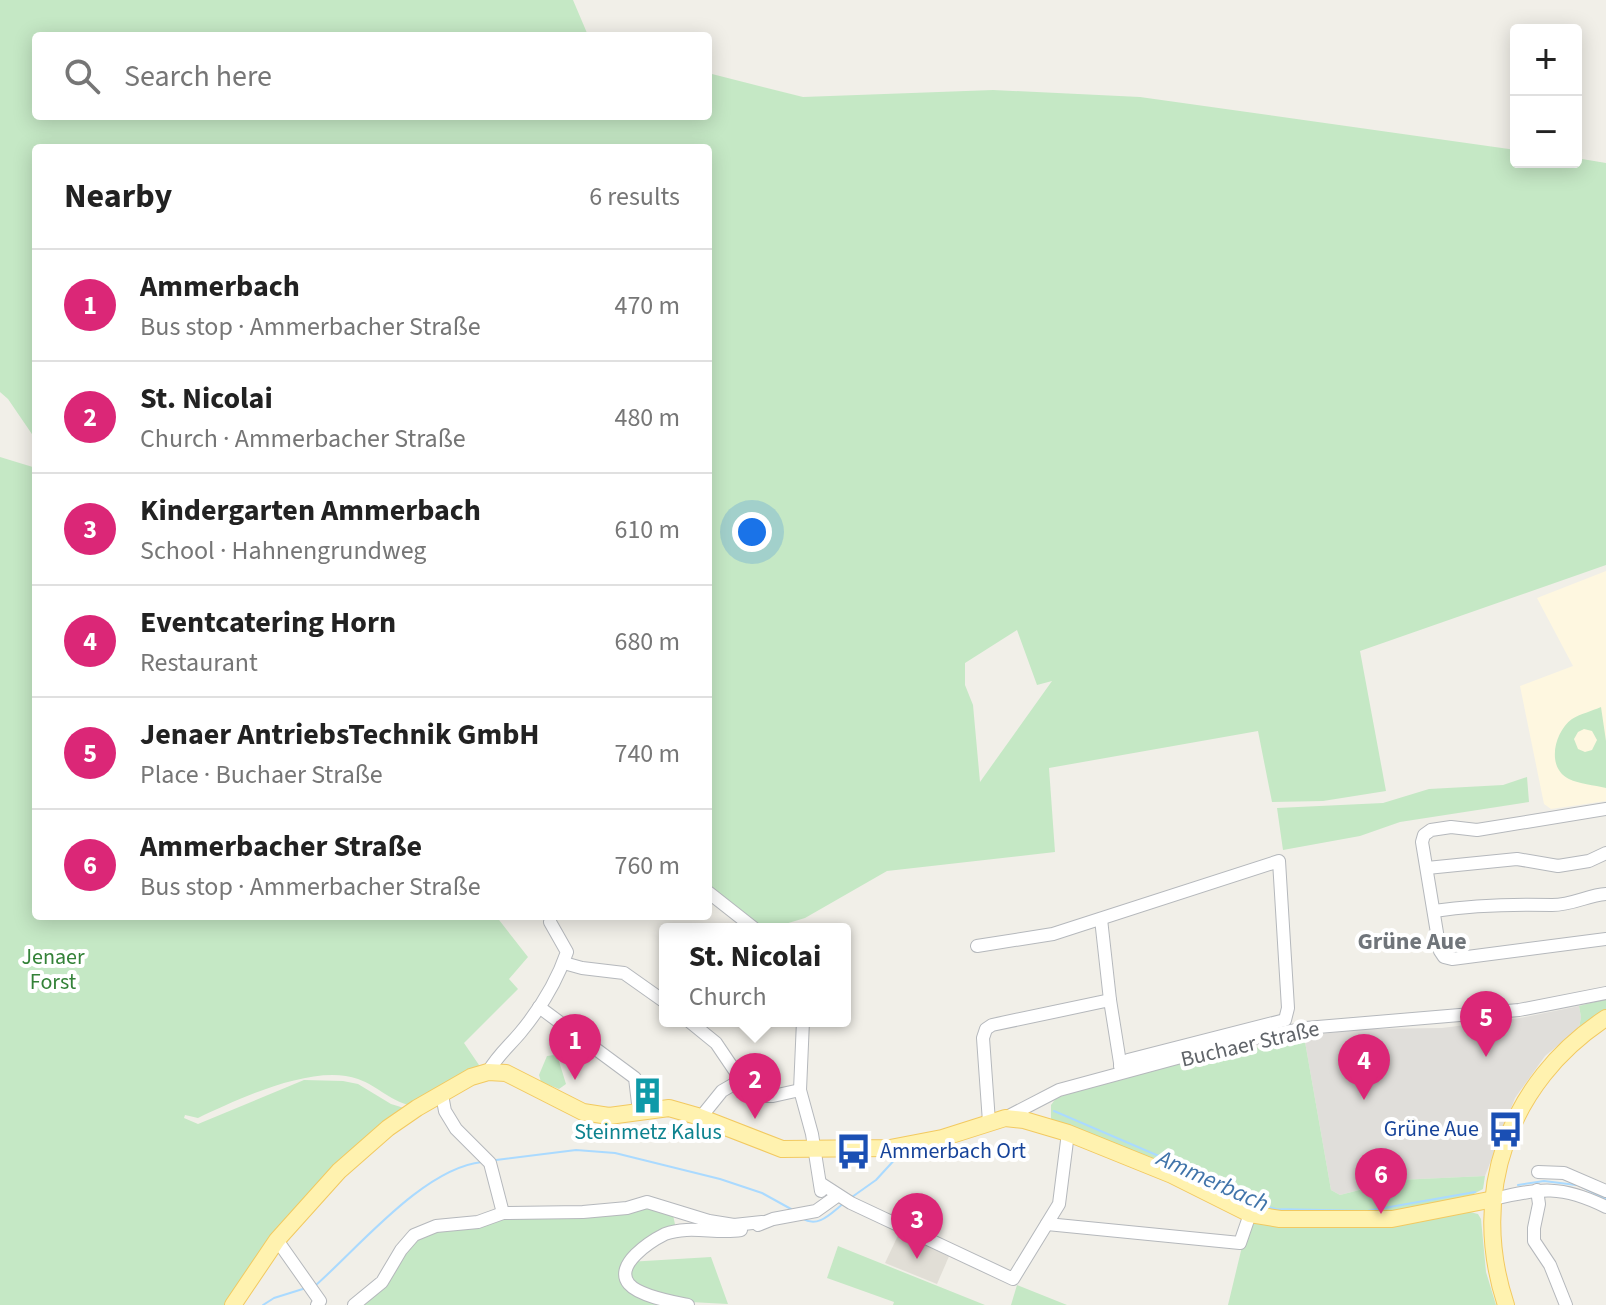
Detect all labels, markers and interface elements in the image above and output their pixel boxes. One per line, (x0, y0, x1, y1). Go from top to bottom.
map controls (1510, 24, 1582, 168)
button: + (1510, 24, 1582, 96)
search box (32, 32, 712, 120)
icon: search (60, 54, 104, 98)
text: Search here (124, 55, 272, 98)
button: − (1510, 96, 1582, 168)
text: Nearby (64, 172, 172, 221)
text: 6 results (589, 178, 680, 215)
text: Ammerbach (140, 265, 300, 308)
text: 1 (83, 287, 97, 324)
text: 470 m (614, 287, 680, 324)
text: Bus stop · Ammerbacher Straße (140, 308, 481, 345)
text: St. Nicolai (140, 377, 273, 420)
text: 2 (83, 399, 97, 436)
text: 480 m (614, 399, 680, 436)
text: Church · Ammerbacher Straße (140, 420, 466, 457)
text: Kindergarten Ammerbach (140, 489, 481, 532)
text: 3 (83, 511, 97, 548)
text: 610 m (614, 511, 680, 548)
your location (732, 512, 772, 552)
text: School · Hahnengrundweg (140, 532, 426, 569)
text: Eventcatering Horn (140, 601, 396, 644)
text: 4 (83, 623, 97, 660)
text: 680 m (614, 623, 680, 660)
text: Restaurant (140, 644, 258, 681)
text: Jenaer AntriebsTechnik GmbH (140, 713, 540, 756)
text: 5 (83, 735, 97, 772)
text: 740 m (614, 735, 680, 772)
text: Place · Buchaer Straße (140, 756, 383, 793)
text: Ammerbacher Straße (140, 825, 422, 868)
text: 6 (83, 847, 97, 884)
text: 760 m (614, 847, 680, 884)
text: Bus stop · Ammerbacher Straße (140, 868, 481, 905)
popup (659, 923, 851, 1027)
district label: Grüne Aue (1357, 924, 1467, 959)
text: St. Nicolai (689, 935, 821, 978)
park label: Jenaer Forst (21, 941, 85, 998)
text: Church (689, 978, 767, 1015)
pin: 5 (1460, 991, 1512, 1057)
street label: Buchaer Straße (1178, 1012, 1323, 1075)
pin: 1 (549, 1014, 601, 1080)
pin: 4 (1338, 1034, 1390, 1100)
pin: 2 (729, 1053, 781, 1119)
building icon: Steinmetz Kalus (629, 1077, 667, 1115)
bus stop icon: Grüne Aue (1486, 1110, 1524, 1148)
place label: Grüne Aue (1384, 1113, 1479, 1145)
place label: Steinmetz Kalus (574, 1116, 722, 1148)
bus stop icon: Ammerbach Ort (835, 1132, 873, 1170)
place label: Ammerbach Ort (880, 1135, 1027, 1167)
water label: Ammerbach (1150, 1140, 1274, 1221)
pin: 6 (1355, 1148, 1407, 1214)
pin: 3 (891, 1193, 943, 1259)

